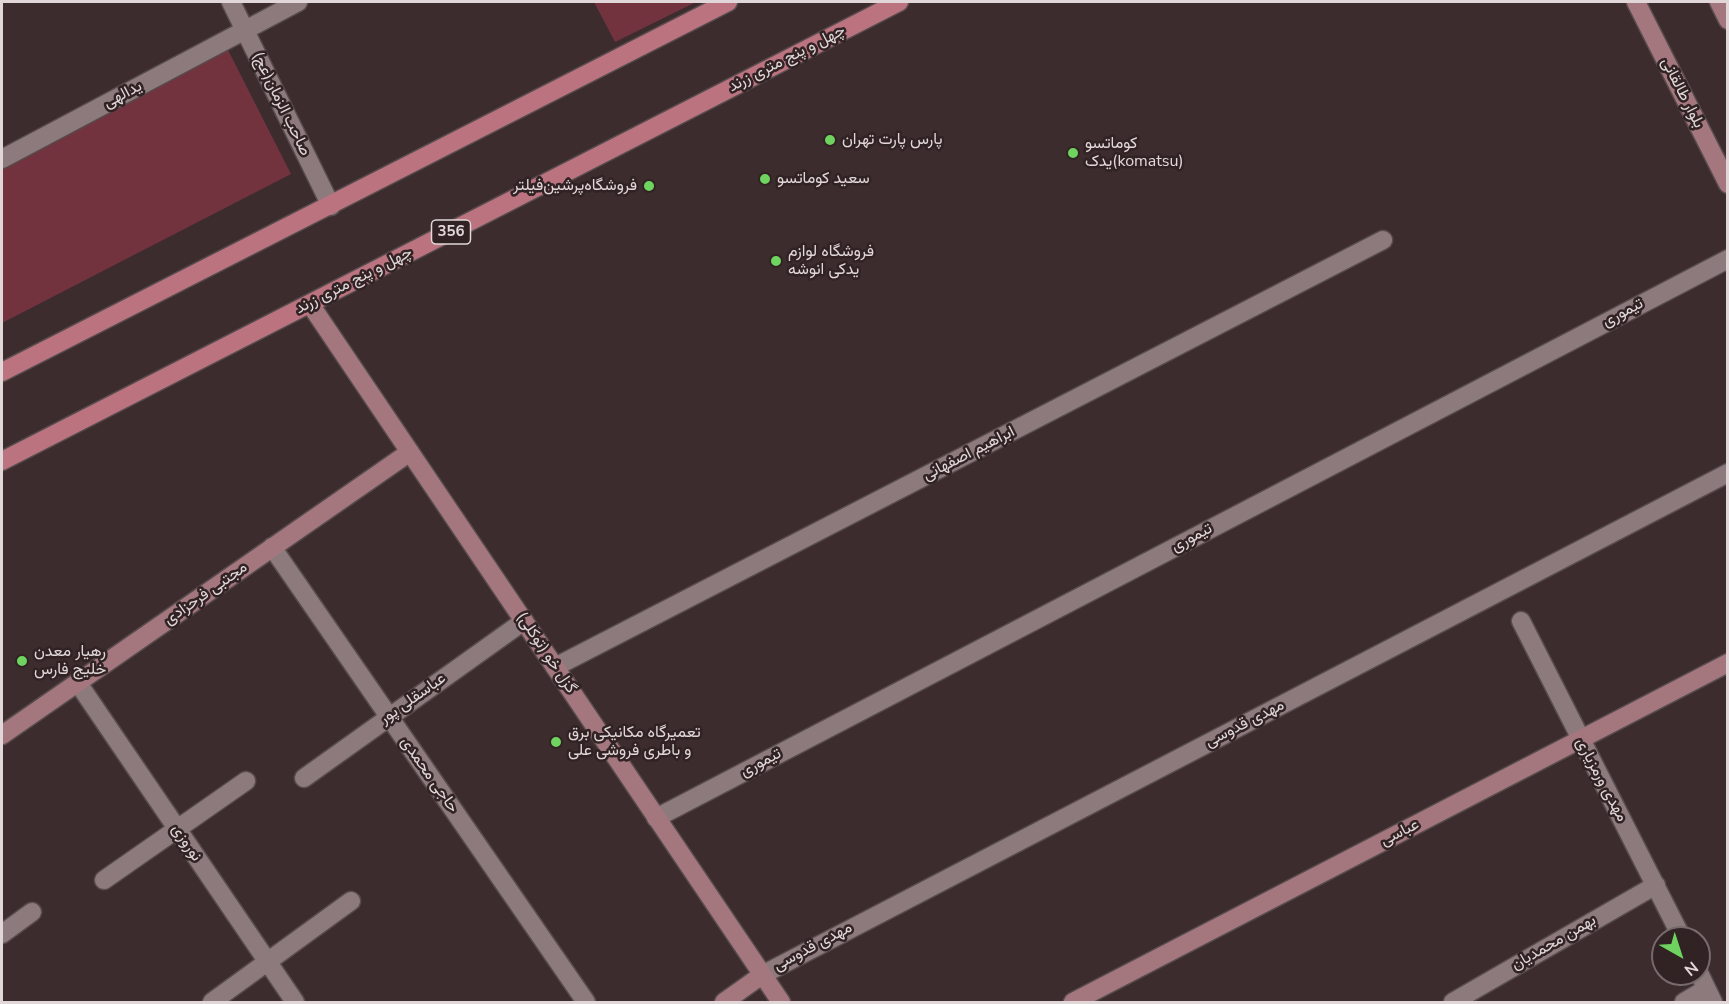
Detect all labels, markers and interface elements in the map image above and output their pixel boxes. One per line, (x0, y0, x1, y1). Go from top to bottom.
street label: چهل و پنج متری زرند (725, 21, 849, 97)
street label: صاحب الزمان(عج) (247, 49, 315, 159)
street label: بلوار طالقانی (1656, 55, 1708, 131)
street label: یدالهی (100, 77, 146, 113)
place label: پارس پارت تهران (842, 130, 942, 150)
marker: پارس پارت تهران (823, 133, 837, 147)
place label: کوماتسو یدک(komatsu) (1085, 134, 1184, 172)
marker: کوماتسو یدک(komatsu) (1066, 146, 1080, 160)
place label: سعید کوماتسو (777, 169, 870, 189)
marker: سعید کوماتسو (758, 172, 772, 186)
place label: فروشگاه‌پرشین‌فیلتر (513, 176, 637, 196)
marker: فروشگاه‌پرشین‌فیلتر (642, 179, 656, 193)
road number: 356 (432, 220, 470, 244)
place label: فروشگاه لوازم یدکی انوشه (788, 242, 874, 280)
street label: چهل و پنج متری زرند (292, 243, 416, 319)
marker: فروشگاه لوازم یدکی انوشه (769, 254, 783, 268)
street label: تیموری (1599, 294, 1647, 332)
street label: ابراهیم اصفهانی (920, 423, 1018, 485)
street label: تیموری (1168, 519, 1216, 557)
street label: مجتبی فرحزادی (161, 558, 251, 630)
street label: گزل خو (توکلی) (512, 609, 580, 697)
place label: رهیار معدن خلیج فارس (34, 642, 106, 680)
marker: رهیار معدن خلیج فارس (15, 654, 29, 668)
street label: عباسقلی پور (376, 669, 450, 729)
street label: مهدی قدوسی (1202, 696, 1288, 752)
place label: تعمیرگاه مکانیکی برق و باطری فروشی علی (568, 723, 701, 761)
street label: حاجی محمدی (396, 733, 462, 817)
marker: تعمیرگاه مکانیکی برق و باطری فروشی علی (549, 735, 563, 749)
street label: مهدی ورمزیاری (1571, 735, 1631, 825)
street label: تیموری (737, 744, 785, 782)
street label: عباسی (1377, 815, 1423, 851)
street label: نوروزی (167, 821, 205, 865)
street label: بهمن محمدیان (1508, 911, 1600, 975)
street label: مهدی قدوسی (770, 918, 856, 976)
north arrow (1651, 926, 1711, 986)
text: N (1679, 956, 1703, 981)

